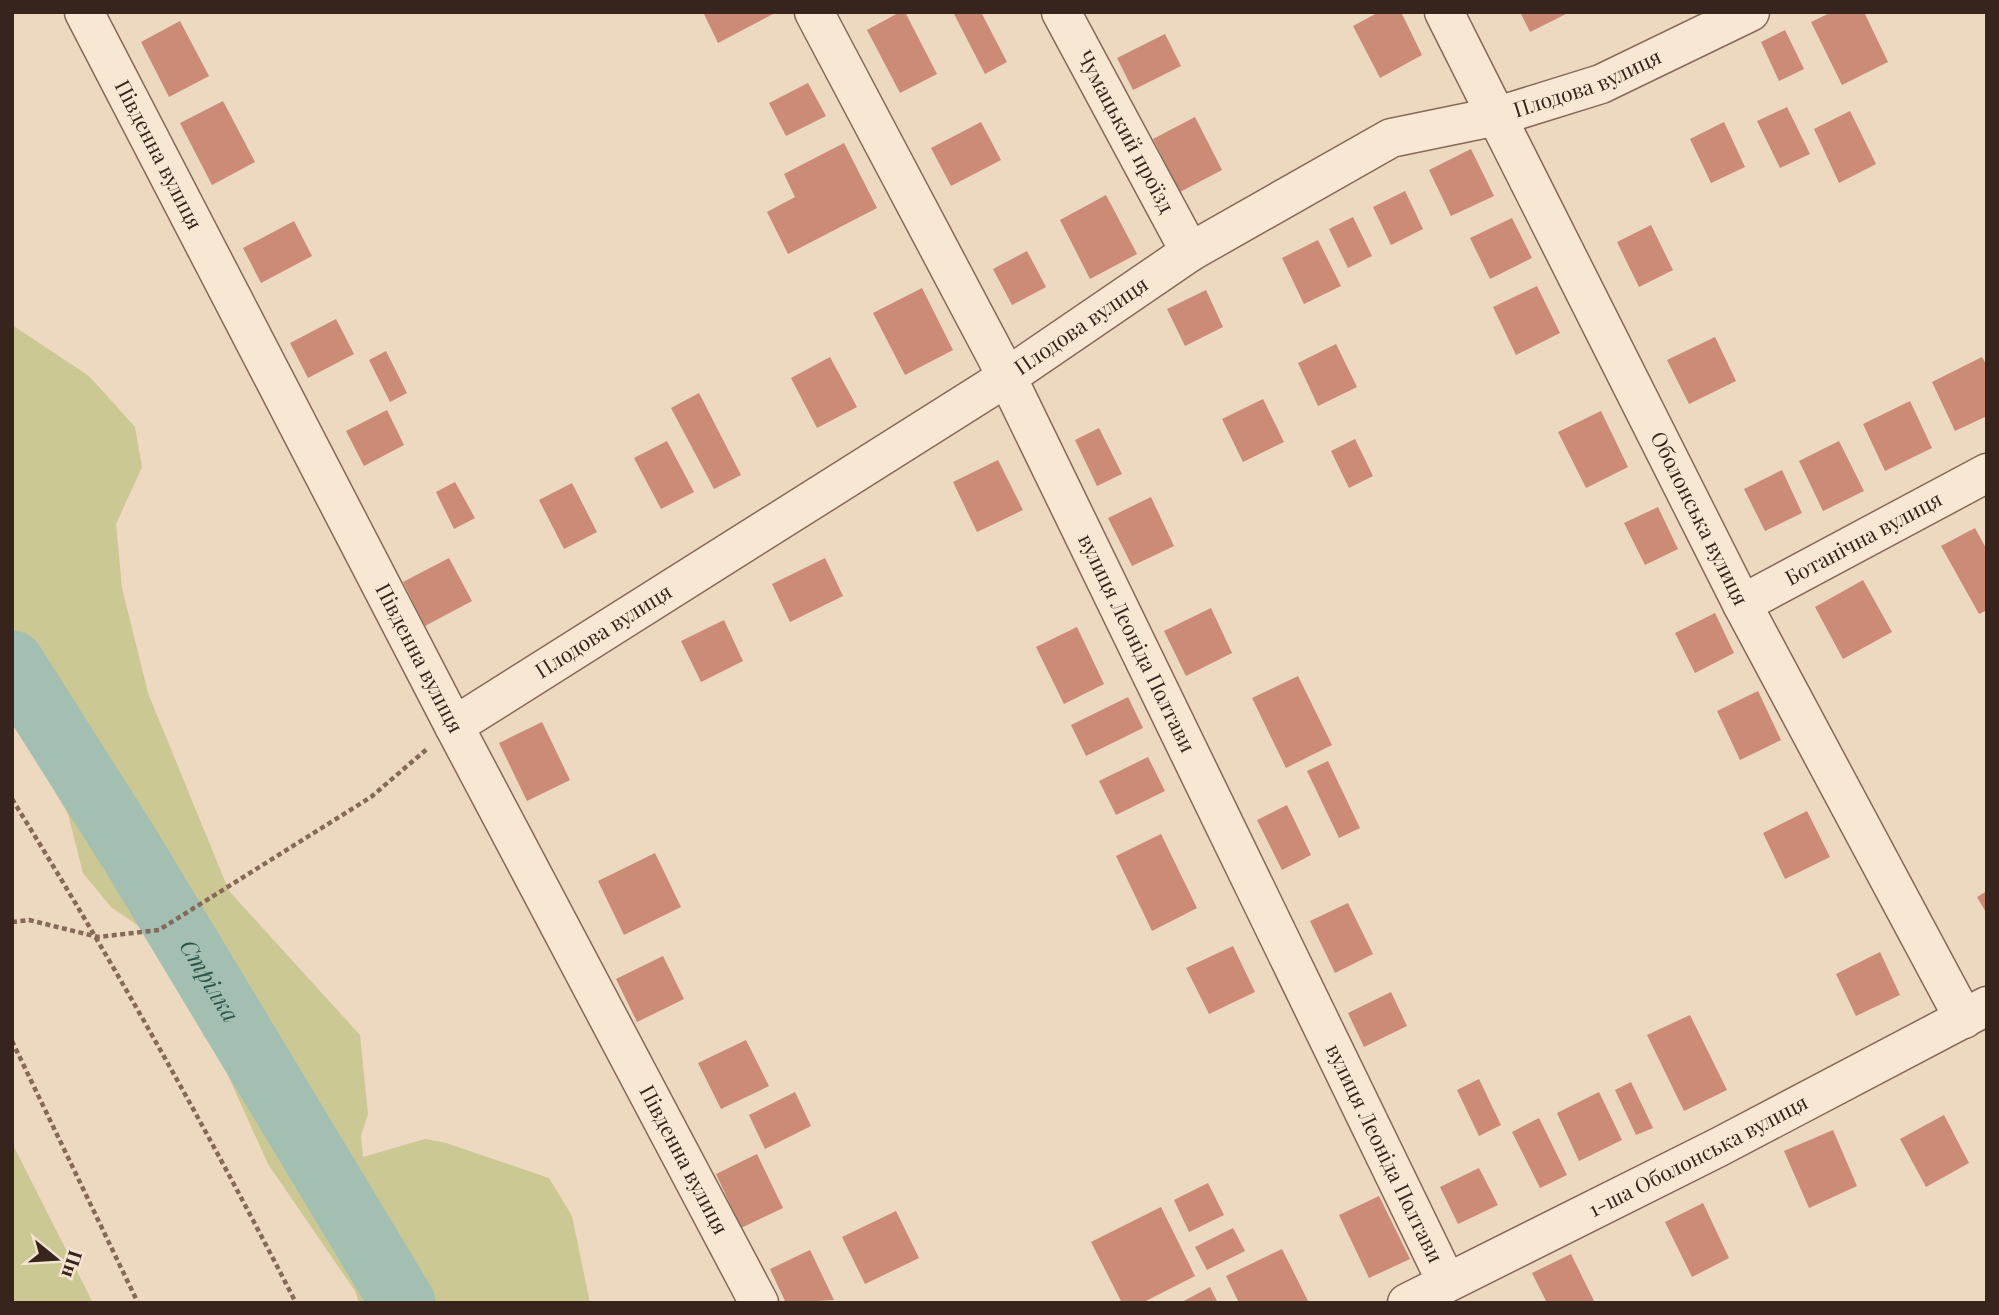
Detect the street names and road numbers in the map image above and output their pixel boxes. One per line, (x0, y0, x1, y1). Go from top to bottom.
street label: Плодова вулиця (1509, 41, 1665, 122)
street label: Чумацький проїзд (1072, 45, 1182, 217)
street label: Південна вулиця (109, 74, 210, 234)
street label: Плодова вулиця (1008, 269, 1153, 380)
street label: Оболонська вулиця (1645, 426, 1756, 609)
street label: Ботанічна вулиця (1779, 484, 1946, 591)
street label: вулиця Леоніда Полтави (1073, 528, 1203, 757)
street label: Плодова вулиця (529, 576, 676, 683)
street label: Південна вулиця (370, 578, 471, 737)
street label: вулиця Леоніда Полтави (1321, 1038, 1451, 1267)
street label: Південна вулиця (634, 1080, 736, 1238)
street label: 1-ша Оболонська вулиця (1583, 1087, 1812, 1222)

